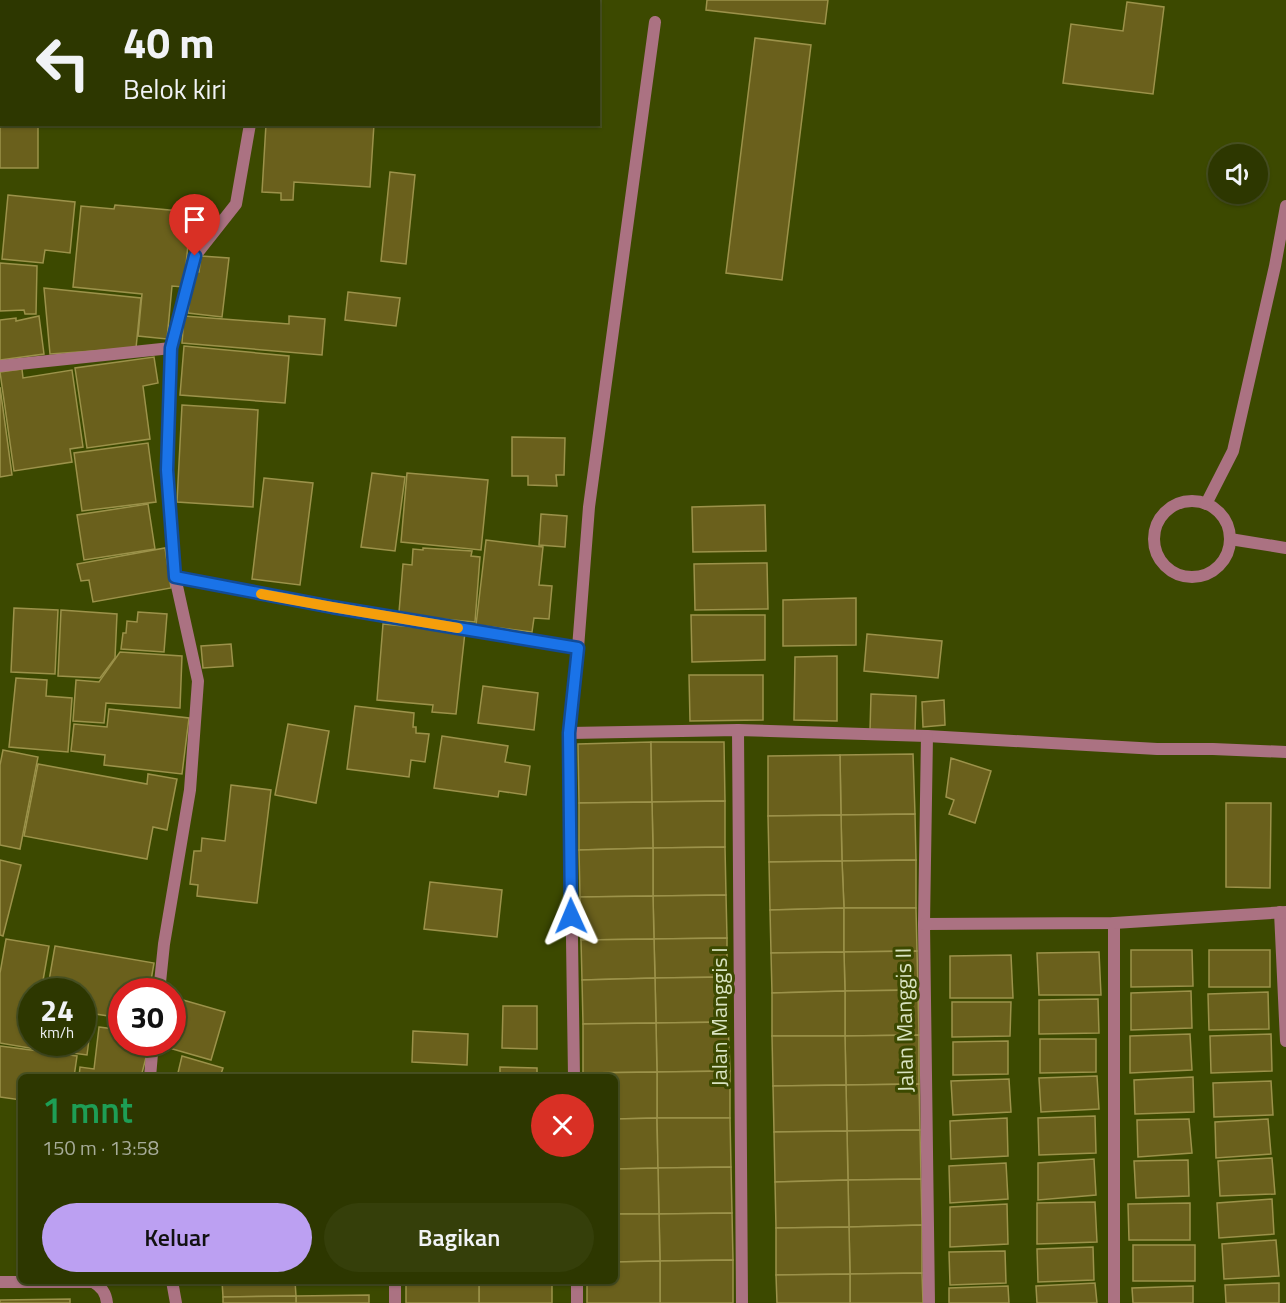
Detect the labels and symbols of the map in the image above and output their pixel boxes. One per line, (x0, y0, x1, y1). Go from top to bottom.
pin (169, 194, 220, 256)
position arrow (539, 884, 603, 948)
street label: Jalan Manggis I (702, 947, 736, 1087)
street label: Jalan Manggis II (886, 947, 922, 1093)
speed limit sign: 30 (108, 978, 186, 1056)

